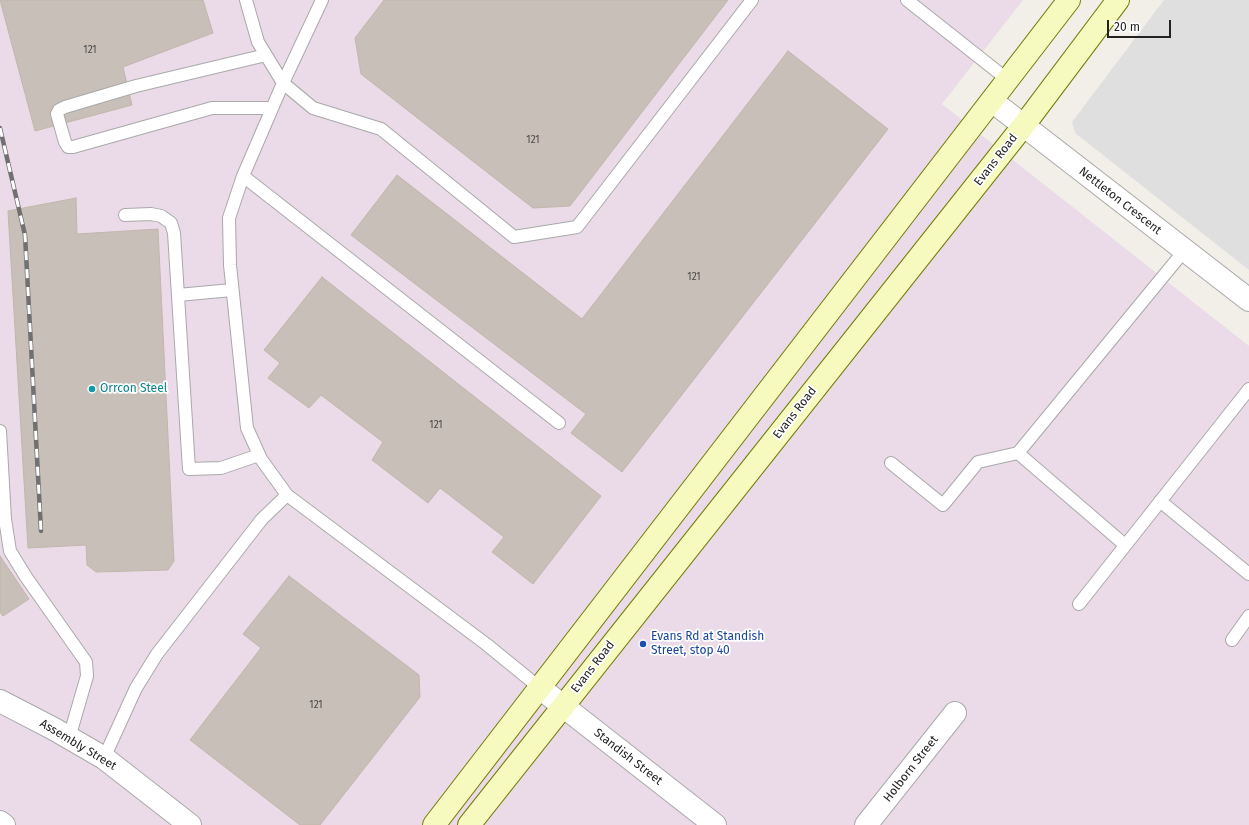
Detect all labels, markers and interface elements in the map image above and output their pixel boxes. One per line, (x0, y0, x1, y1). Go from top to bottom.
scale bar (1109, 12, 1173, 38)
text: 20 m (1114, 20, 1140, 34)
house number: 121 (83, 44, 97, 56)
street label: Evans Road (971, 131, 1021, 189)
house number: 121 (526, 134, 540, 146)
street label: Nettleton Crescent (1076, 164, 1164, 238)
house number: 121 (687, 271, 701, 283)
place label: Orrcon Steel (100, 382, 167, 396)
marker: Orrcon Steel (87, 384, 97, 394)
street label: Evans Road (770, 384, 820, 442)
house number: 121 (429, 419, 443, 431)
place label: Evans Rd at Standish Street, stop 40 (651, 630, 764, 658)
street label: Evans Road (568, 638, 618, 696)
marker: Evans Rd at Standish Street, stop 40 (638, 639, 648, 649)
house number: 121 (309, 699, 323, 711)
street label: Assembly Street (37, 716, 119, 774)
street label: Standish Street (591, 726, 665, 788)
street label: Holborn Street (881, 733, 941, 805)

